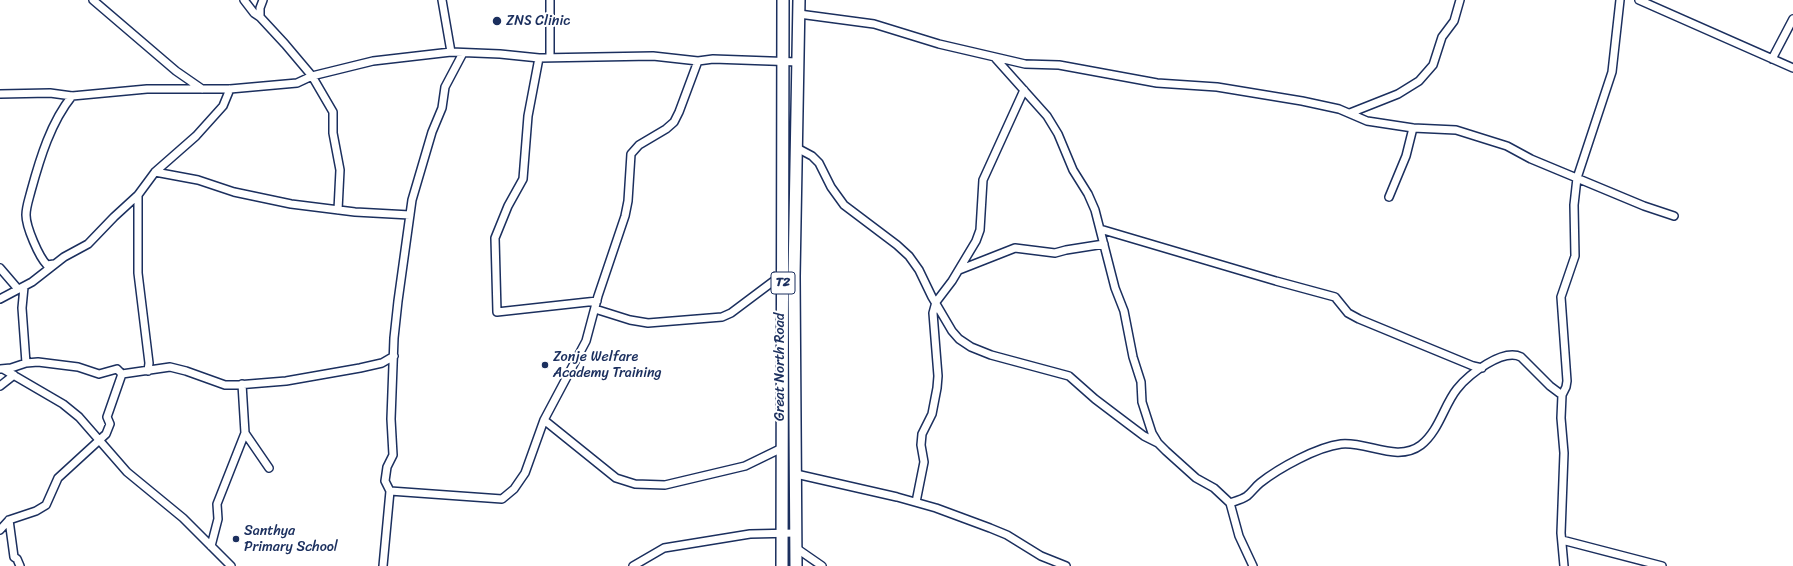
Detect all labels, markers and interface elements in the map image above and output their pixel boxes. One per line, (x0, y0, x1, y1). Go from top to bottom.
place label: ZNS Clinic (506, 13, 570, 29)
marker: ZNS Clinic (491, 15, 503, 27)
road number: T2 (771, 272, 795, 294)
street label: Great North Road (772, 313, 788, 421)
place label: Zonje Welfare Academy Training (553, 349, 662, 382)
marker: Zonje Welfare Academy Training (540, 360, 550, 370)
place label: Santhya Primary School (244, 523, 338, 556)
marker: Santhya Primary School (231, 534, 241, 544)

